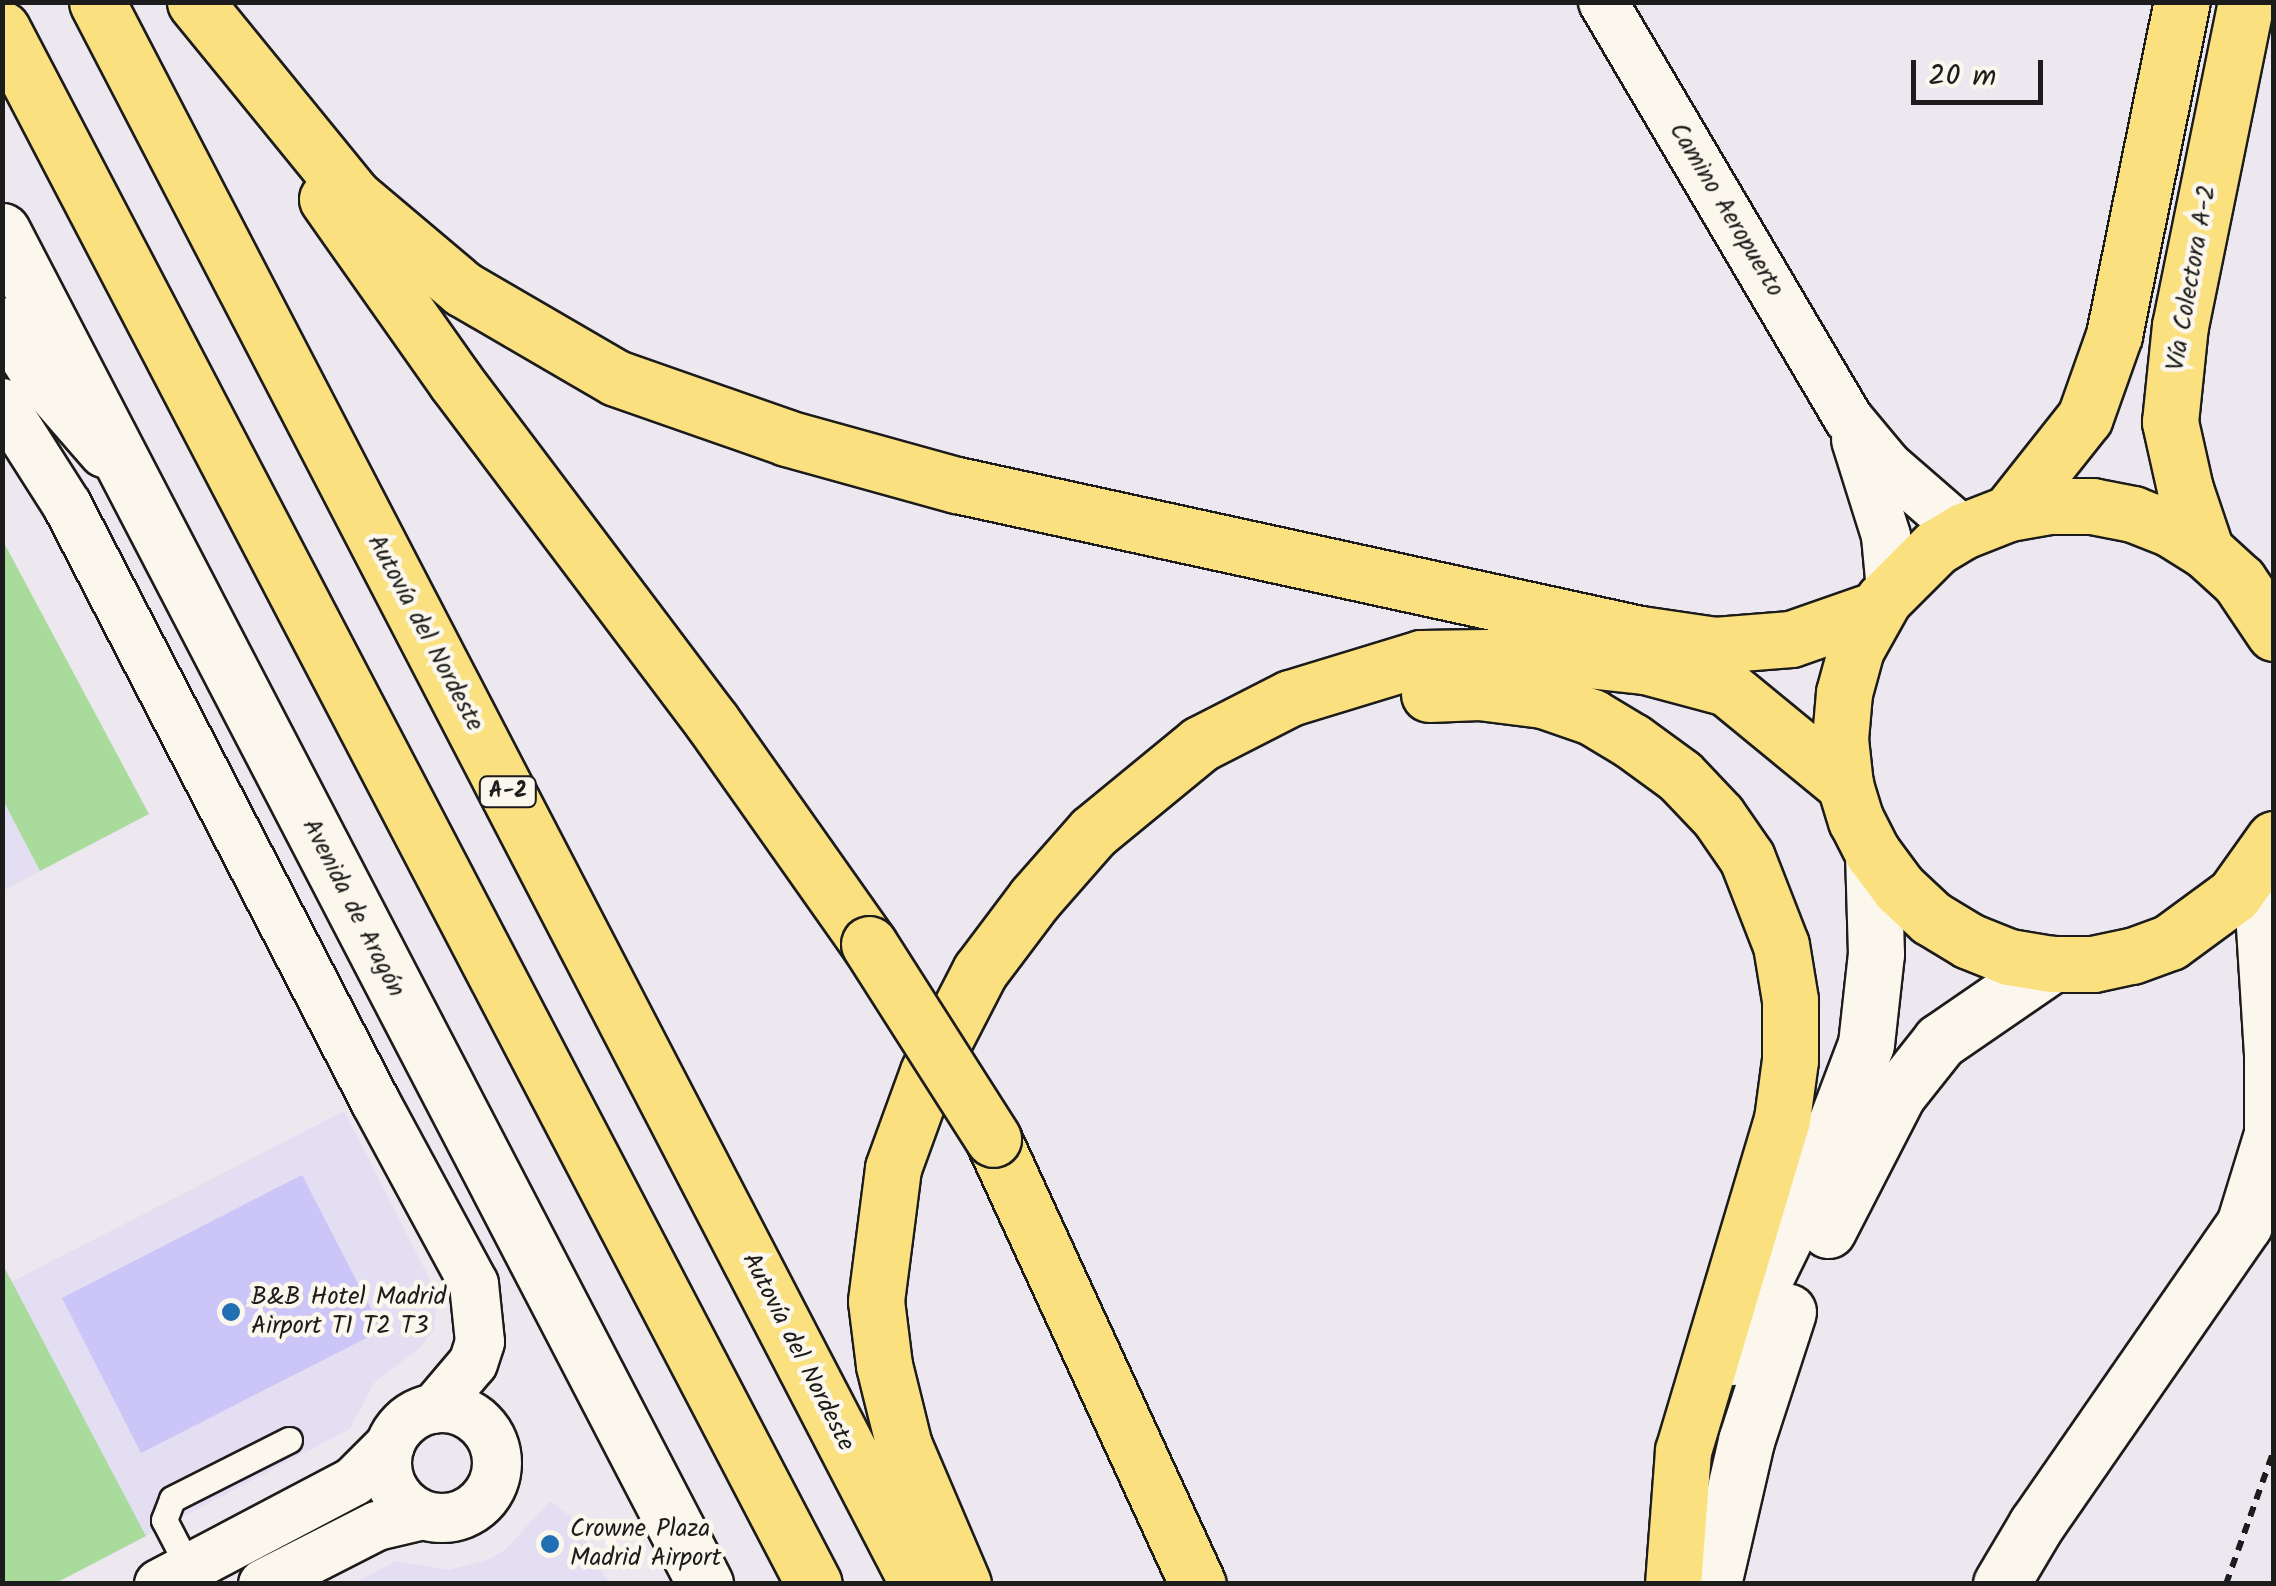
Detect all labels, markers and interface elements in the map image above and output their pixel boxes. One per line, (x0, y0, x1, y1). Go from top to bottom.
scale bar (1916, 40, 2048, 102)
text: 20 m (1928, 53, 1996, 101)
street label: Camino Aeropuerto (1662, 118, 1790, 302)
street label: Vía Colectora A-2 (2161, 183, 2223, 373)
street label: Autovía del Nordeste (361, 530, 489, 736)
road number: A-2 (478, 775, 538, 809)
street label: Avenida de Aragón (295, 814, 411, 1002)
street label: Autovía del Nordeste (735, 1248, 861, 1456)
place label: B&B Hotel Madrid Airport T1 T2 T3 (251, 1283, 446, 1342)
marker: B&B Hotel Madrid Airport T1 T2 T3 (220, 1301, 242, 1323)
place label: Crowne Plaza Madrid Airport (570, 1515, 721, 1574)
marker: Crowne Plaza Madrid Airport (539, 1533, 561, 1555)

